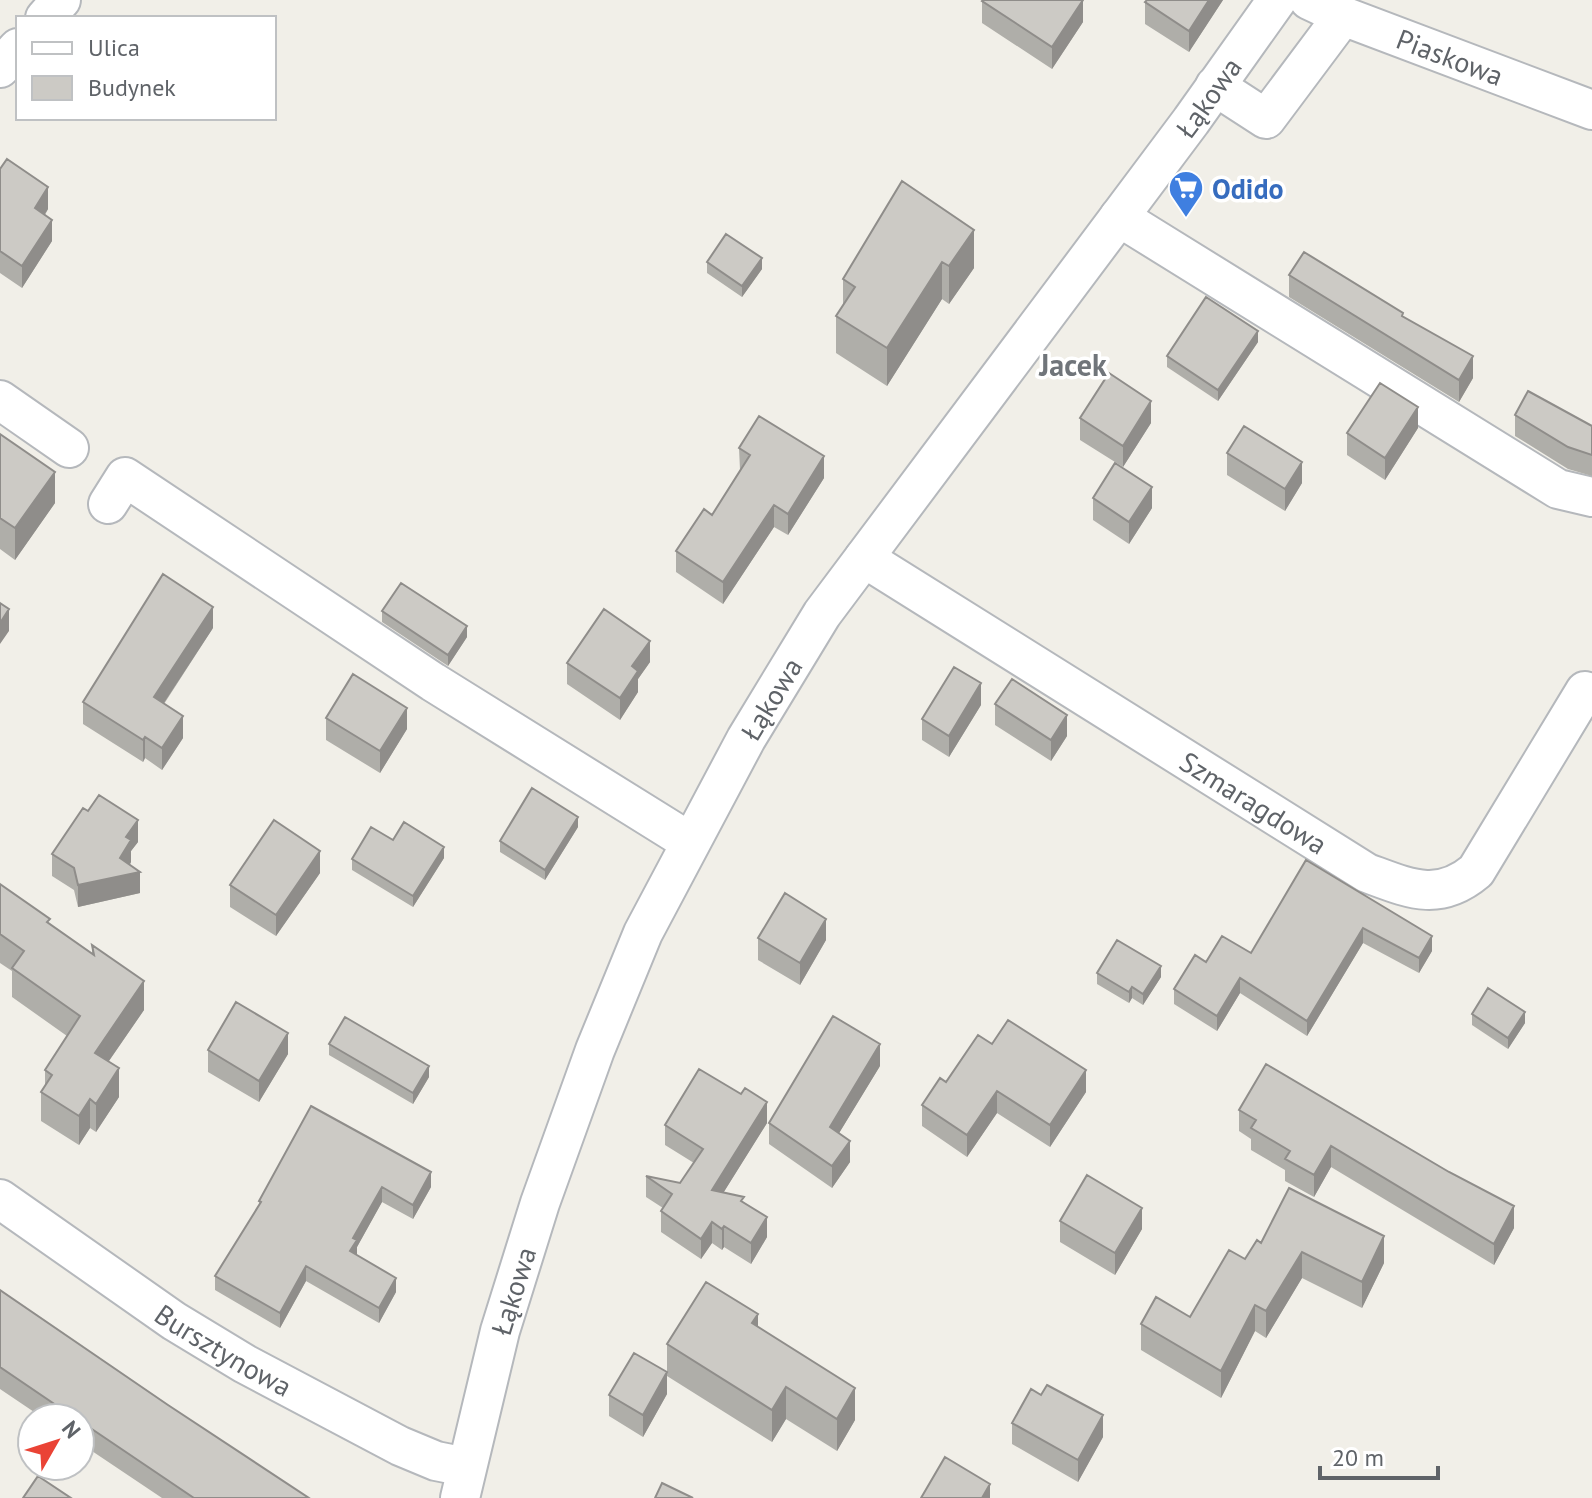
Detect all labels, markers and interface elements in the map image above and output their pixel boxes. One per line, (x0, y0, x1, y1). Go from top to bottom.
legend (16, 16, 276, 120)
street label: Piaskowa (1392, 19, 1509, 93)
text: Ulica (88, 32, 140, 63)
street label: Łąkowa (1167, 50, 1249, 145)
text: Budynek (88, 72, 176, 103)
supermarket icon: Odido (1167, 169, 1205, 219)
place label: Odido (1212, 170, 1284, 207)
district label: Jacek (1038, 345, 1107, 384)
street label: Łąkowa (731, 650, 810, 747)
street label: Szmaragdowa (1173, 742, 1334, 862)
street label: Łąkowa (482, 1242, 544, 1339)
street label: Bursztynowa (148, 1295, 298, 1404)
north arrow (16, 1402, 96, 1482)
text: N (56, 1415, 87, 1444)
scale bar (1320, 1430, 1438, 1480)
text: 20 m (1332, 1442, 1384, 1473)

